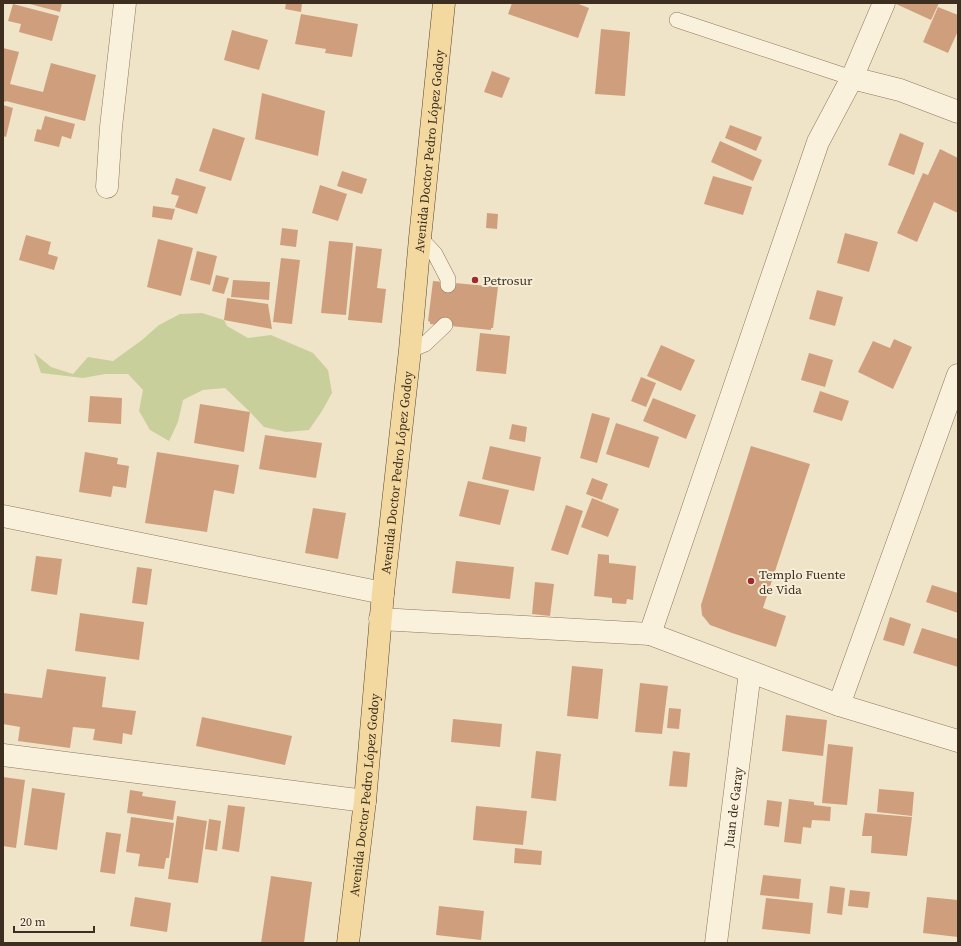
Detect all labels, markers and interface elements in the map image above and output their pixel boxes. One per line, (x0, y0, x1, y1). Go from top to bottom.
street label: Avenida Doctor Pedro López Godoy (411, 48, 448, 254)
place label: Petrosur (483, 272, 533, 289)
marker: Petrosur (470, 275, 480, 285)
street label: Avenida Doctor Pedro López Godoy (377, 370, 417, 575)
place label: Templo Fuente de Vida (759, 566, 846, 598)
marker: Templo Fuente de Vida (746, 576, 756, 586)
street label: Avenida Doctor Pedro López Godoy (346, 692, 383, 897)
street label: Juan de Garay (720, 766, 747, 849)
scale bar (14, 908, 94, 934)
text: 20 m (20, 914, 46, 930)

